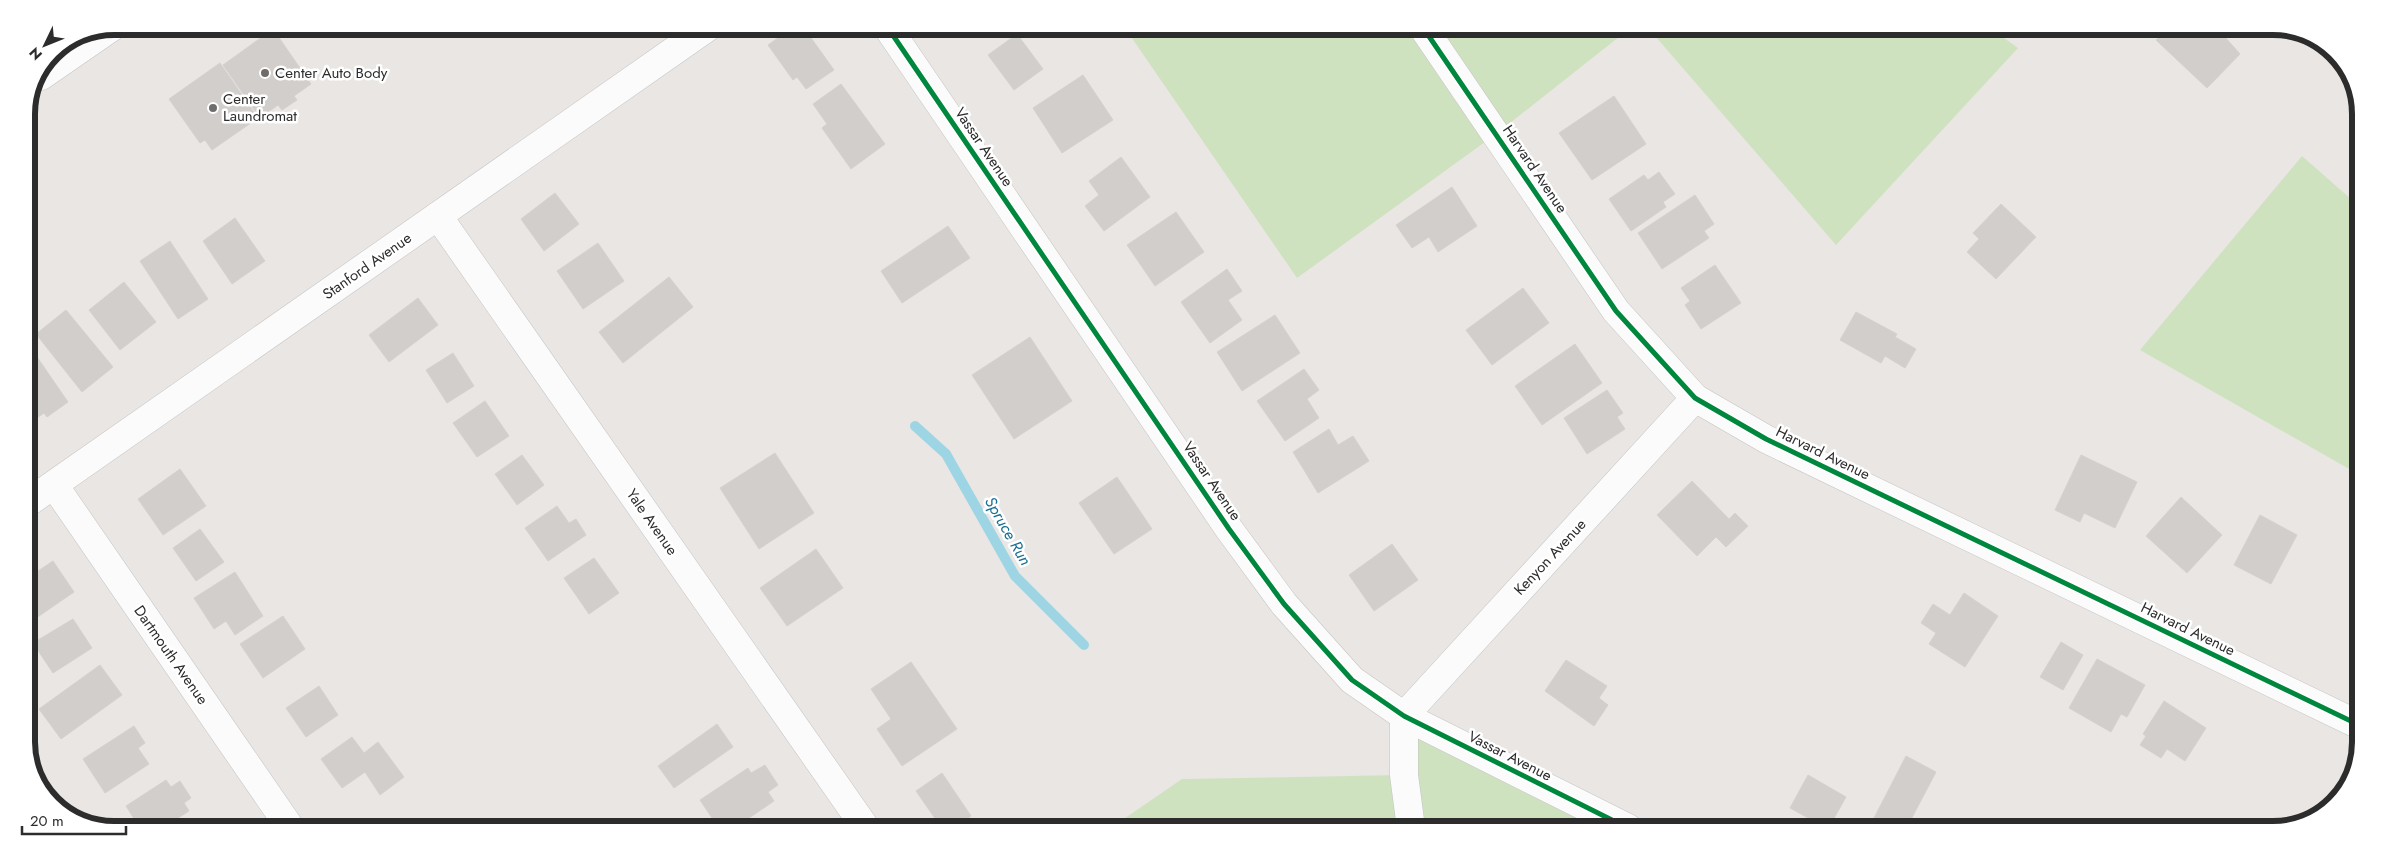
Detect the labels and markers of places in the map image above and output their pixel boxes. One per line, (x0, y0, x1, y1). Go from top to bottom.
place label: Center Auto Body (275, 62, 388, 84)
marker: Center Auto Body (259, 67, 271, 79)
place label: Center Laundromat (223, 88, 297, 127)
marker: Center Laundromat (207, 102, 219, 114)

